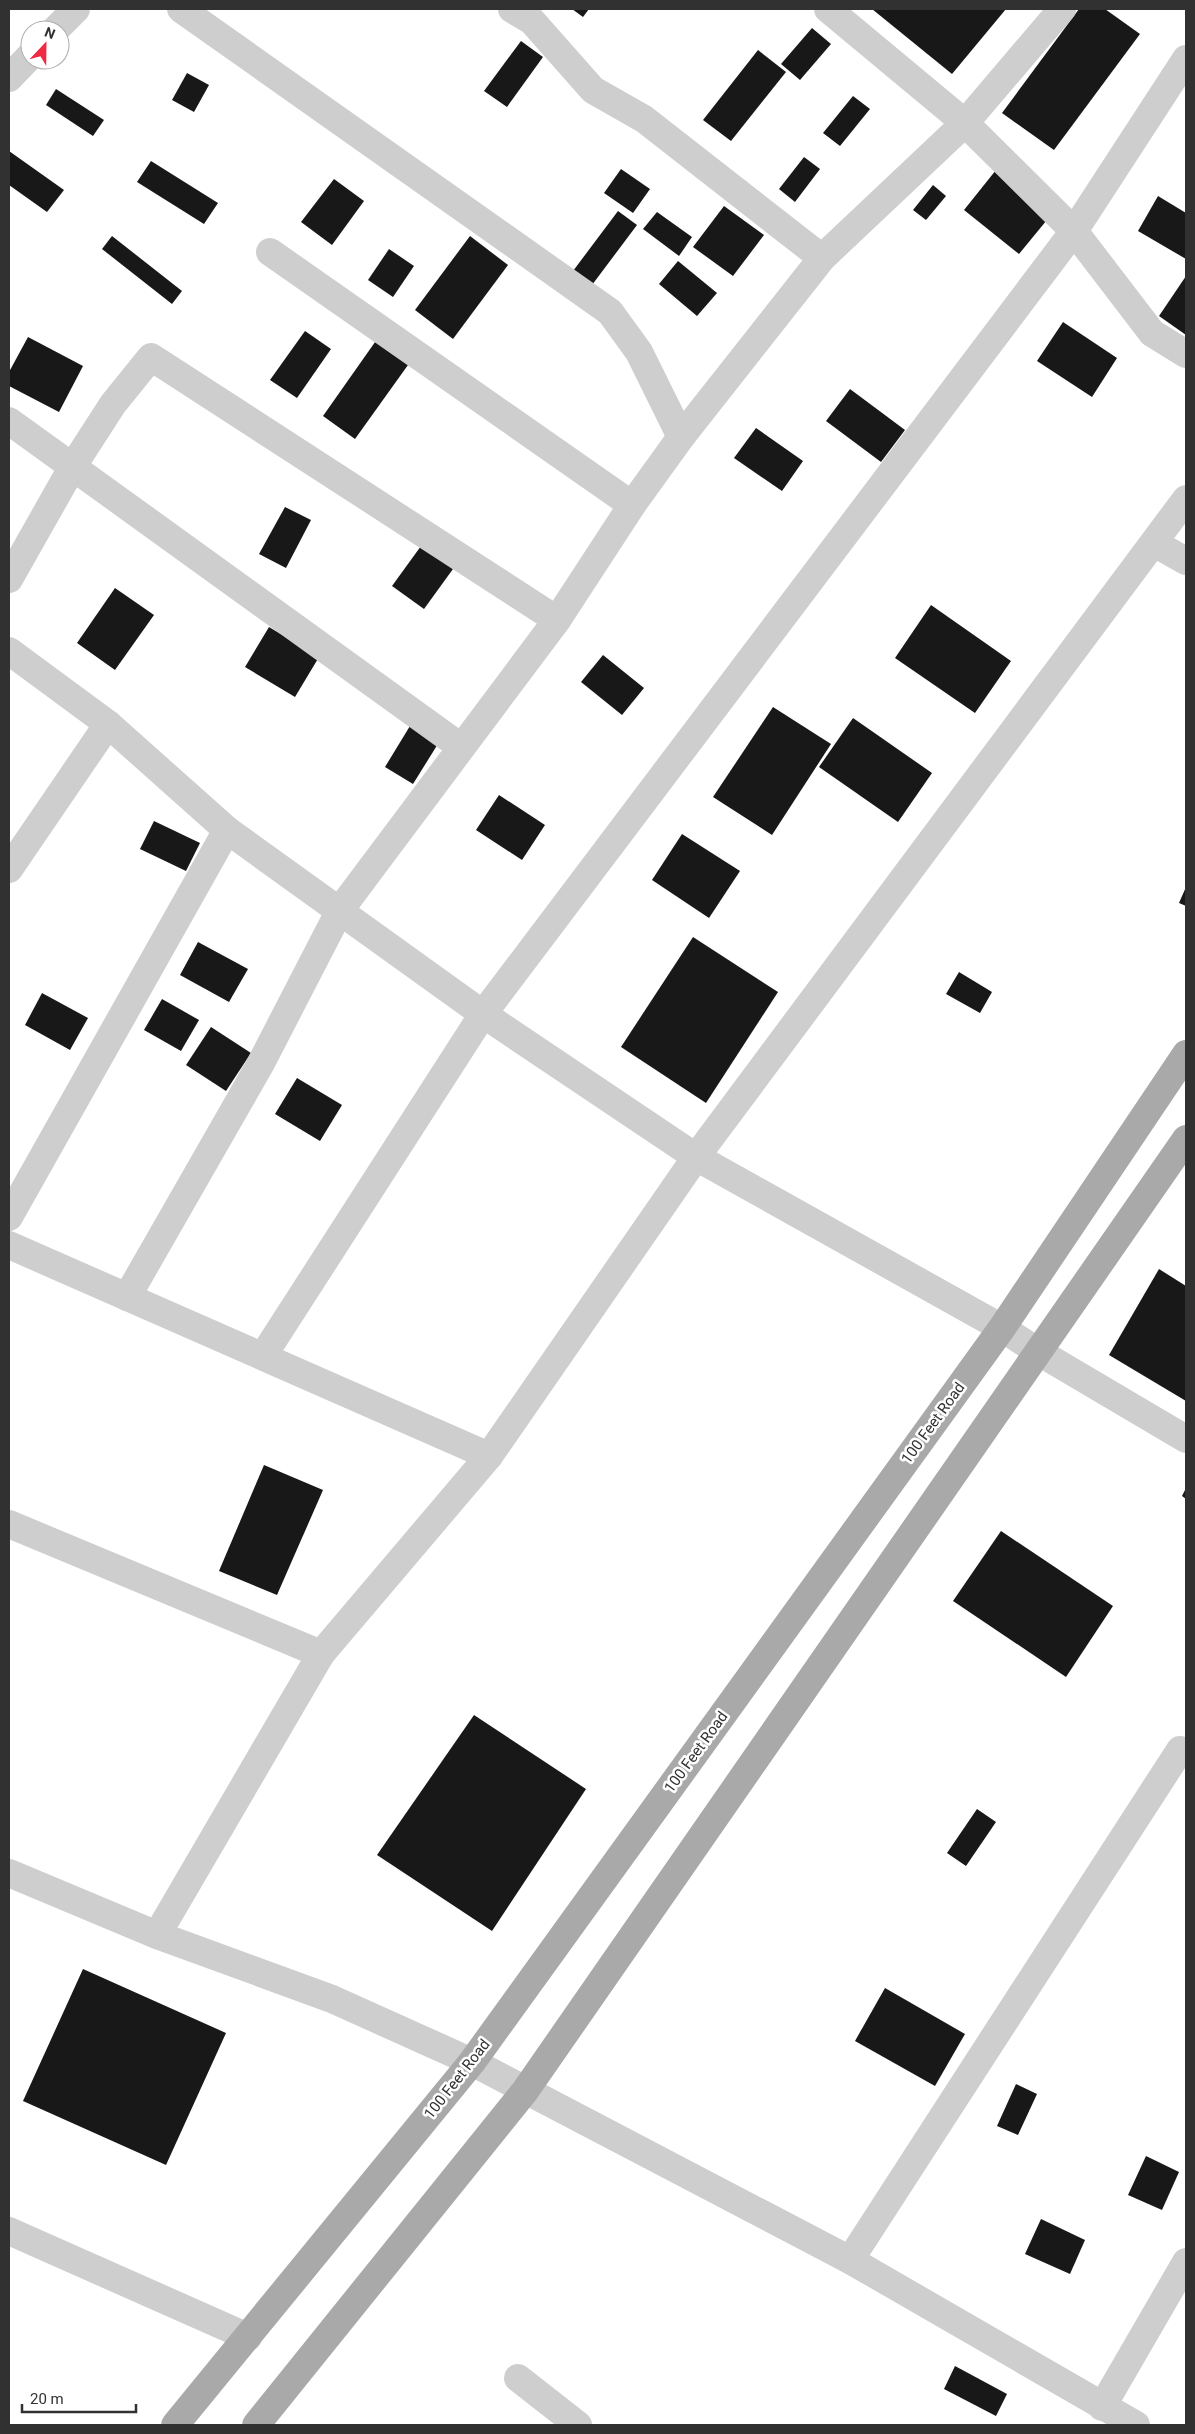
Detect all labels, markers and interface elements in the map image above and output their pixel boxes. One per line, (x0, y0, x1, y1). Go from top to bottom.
north arrow (20, 20, 70, 70)
text: N (42, 24, 57, 42)
street label: 100 Feet Road (897, 1379, 969, 1467)
street label: 100 Feet Road (660, 1708, 732, 1796)
street label: 100 Feet Road (420, 2036, 494, 2122)
scale bar (22, 2382, 136, 2414)
text: 20 m (30, 2390, 64, 2408)

